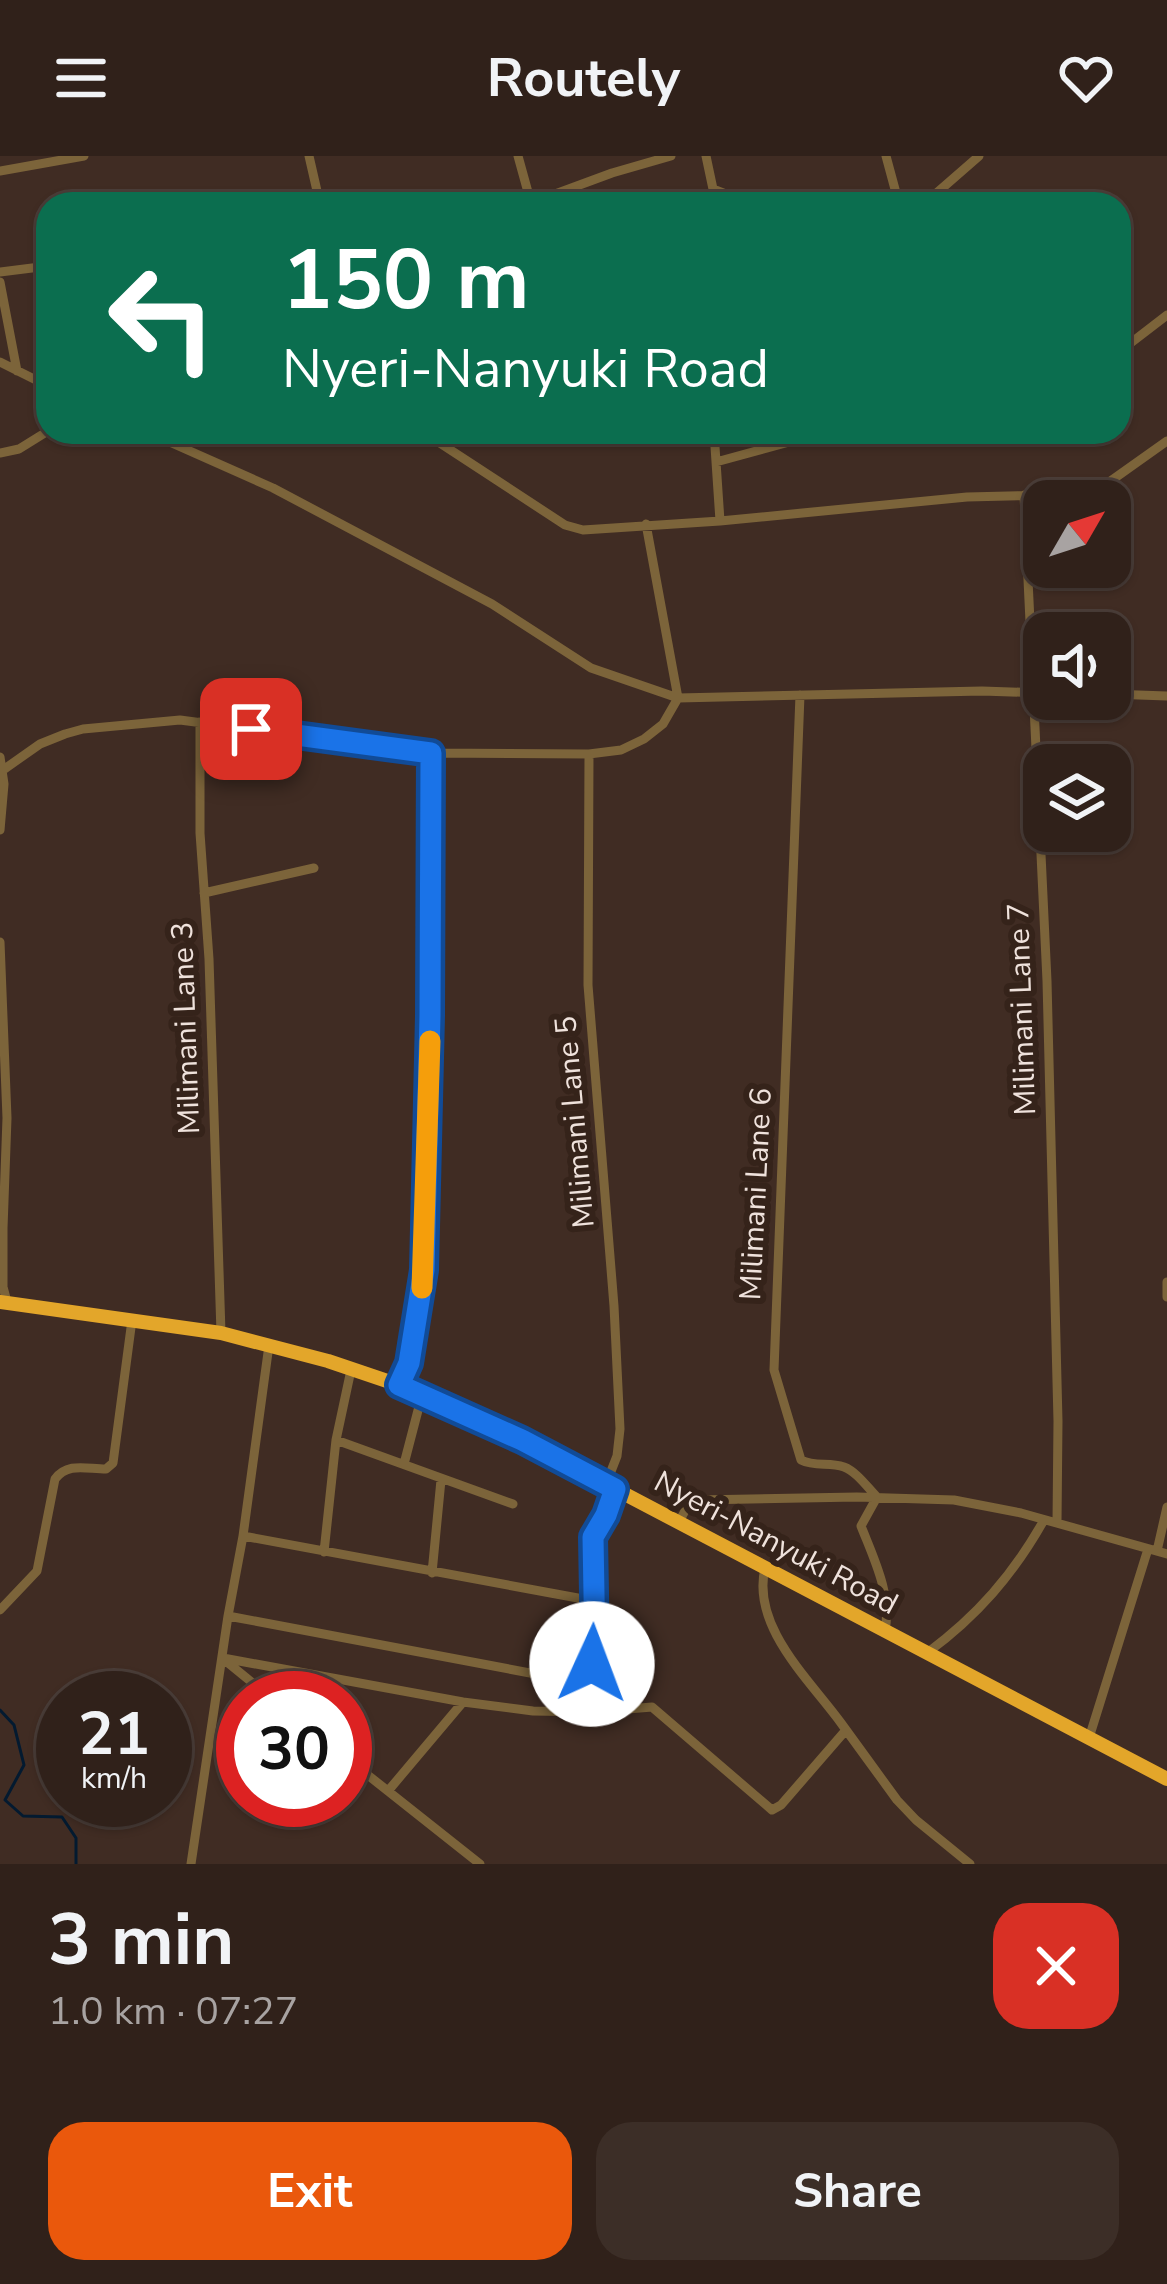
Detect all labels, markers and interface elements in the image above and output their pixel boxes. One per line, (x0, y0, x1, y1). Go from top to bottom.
text: Routely (487, 41, 680, 115)
icon: menu (48, 45, 114, 111)
icon: heart (1053, 45, 1119, 111)
text: 150 m (282, 223, 530, 338)
icon: left (84, 240, 240, 396)
text: Nyeri-Nanyuki Road (282, 332, 769, 406)
north arrow (1023, 480, 1131, 588)
map controls (1023, 480, 1131, 852)
button: sound (1023, 612, 1131, 720)
pin (200, 678, 302, 780)
icon: arrive (218, 696, 284, 762)
button: layers (1023, 744, 1131, 852)
street label: Milimani Lane 7 (998, 902, 1046, 1116)
street label: Milimani Lane 3 (162, 921, 210, 1135)
street label: Milimani Lane 5 (545, 1014, 605, 1230)
street label: Milimani Lane 6 (730, 1087, 782, 1301)
street label: Nyeri-Nanyuki Road (647, 1461, 905, 1625)
position arrow (529, 1601, 655, 1727)
speed limit sign: 30 (216, 1671, 372, 1827)
text: 21 (78, 1693, 150, 1775)
text: km/h (81, 1758, 147, 1799)
text: 3 min (48, 1891, 234, 1989)
button: close (993, 1903, 1119, 2029)
text: 1.0 km · 07:27 (48, 1985, 298, 2038)
button: Exit (48, 2122, 572, 2260)
button: Share (596, 2122, 1119, 2260)

